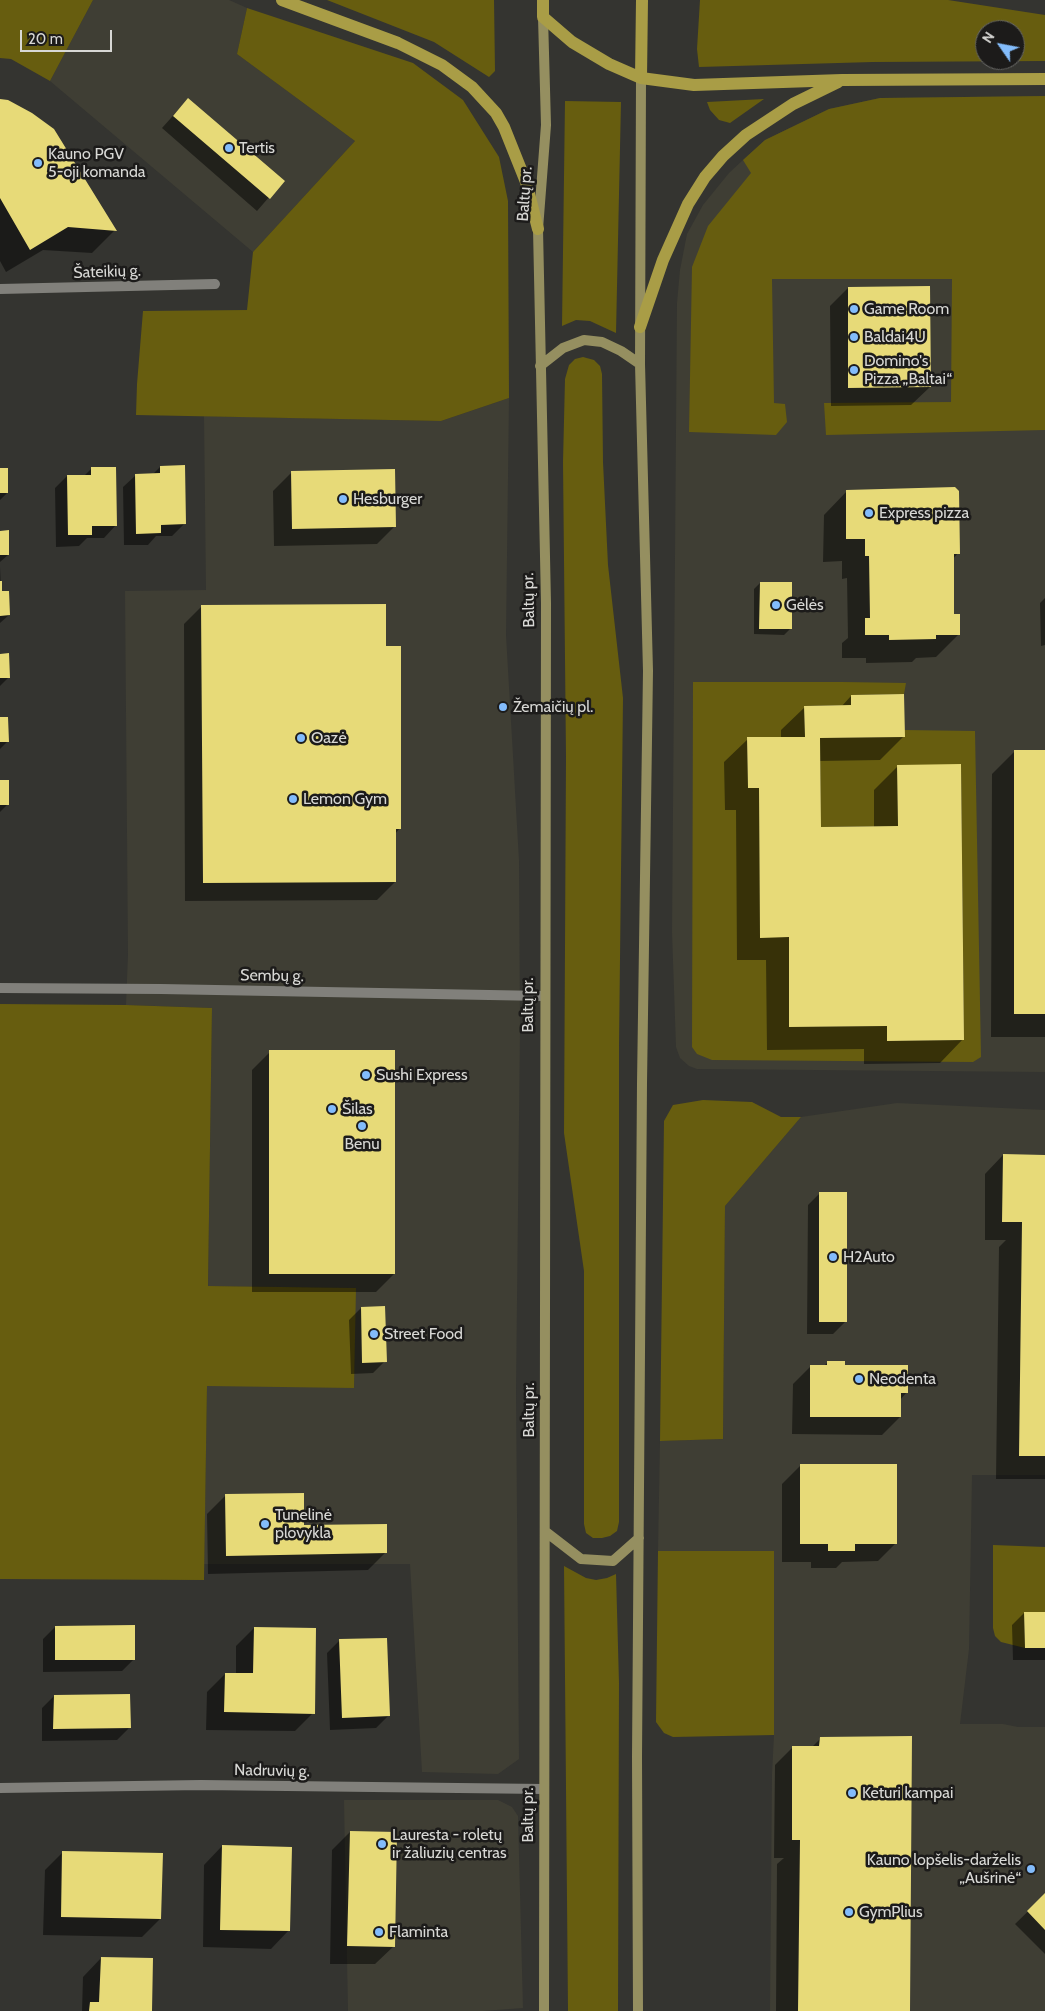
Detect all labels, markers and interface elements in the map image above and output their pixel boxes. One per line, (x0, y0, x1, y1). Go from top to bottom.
scale bar (22, 20, 115, 52)
north arrow (975, 20, 1025, 70)
text: N (978, 28, 999, 46)
text: 20 m (28, 30, 63, 48)
place label: Tertis (239, 138, 275, 158)
marker: Tertis (223, 142, 235, 154)
place label: Kauno PGV 5-oji komanda (48, 144, 145, 182)
marker: Kauno PGV 5-oji komanda (32, 157, 44, 169)
street label: Baltų pr. (514, 166, 536, 222)
street label: Šateikių g. (73, 261, 141, 283)
place label: Game Room (864, 299, 949, 319)
marker: Game Room (848, 303, 860, 315)
place label: Baldai4U (864, 327, 926, 347)
marker: Baldai4U (848, 331, 860, 343)
place label: Domino's Pizza „Baltai“ (864, 351, 952, 389)
marker: Domino's Pizza „Baltai“ (848, 364, 860, 376)
place label: Hesburger (353, 489, 422, 509)
marker: Hesburger (337, 493, 349, 505)
place label: Express pizza (879, 503, 969, 523)
marker: Express pizza (863, 507, 875, 519)
street label: Baltų pr. (519, 572, 539, 628)
place label: Gėlės (786, 595, 824, 615)
marker: Gėlės (770, 599, 782, 611)
place label: Žemaičių pl. (513, 697, 593, 717)
marker: Žemaičių pl. (497, 701, 509, 713)
place label: Oazė (311, 728, 347, 748)
marker: Oazė (295, 732, 307, 744)
place label: Lemon Gym (303, 789, 387, 809)
marker: Lemon Gym (287, 793, 299, 805)
street label: Sembų g. (240, 966, 304, 986)
street label: Baltų pr. (518, 977, 538, 1033)
place label: Sushi Express (376, 1065, 468, 1085)
marker: Sushi Express (360, 1069, 372, 1081)
place label: Šilas (342, 1099, 373, 1119)
marker: Šilas (326, 1103, 338, 1115)
marker: Benu (356, 1120, 368, 1132)
place label: Benu (344, 1134, 380, 1154)
place label: H2Auto (843, 1247, 895, 1267)
marker: H2Auto (827, 1251, 839, 1263)
place label: Street Food (384, 1324, 463, 1344)
marker: Street Food (368, 1328, 380, 1340)
place label: Neodenta (869, 1369, 936, 1389)
marker: Neodenta (853, 1373, 865, 1385)
street label: Baltų pr. (519, 1382, 539, 1438)
place label: Tunelinė plovykla (275, 1505, 332, 1543)
marker: Tunelinė plovykla (259, 1518, 271, 1530)
street label: Nadruvių g. (234, 1761, 310, 1781)
place label: Keturi kampai (862, 1783, 953, 1803)
street label: Baltų pr. (518, 1787, 538, 1843)
marker: Keturi kampai (846, 1787, 858, 1799)
place label: Lauresta - roletų ir žaliuzių centras (392, 1825, 507, 1863)
marker: Lauresta - roletų ir žaliuzių centras (376, 1838, 388, 1850)
place label: Kauno lopšelis-darželis „Aušrinė“ (867, 1850, 1021, 1888)
marker: Kauno lopšelis-darželis „Aušrinė“ (1025, 1863, 1037, 1875)
place label: GymPlius (859, 1902, 923, 1922)
marker: GymPlius (843, 1906, 855, 1918)
place label: Flaminta (389, 1922, 448, 1942)
marker: Flaminta (373, 1926, 385, 1938)

